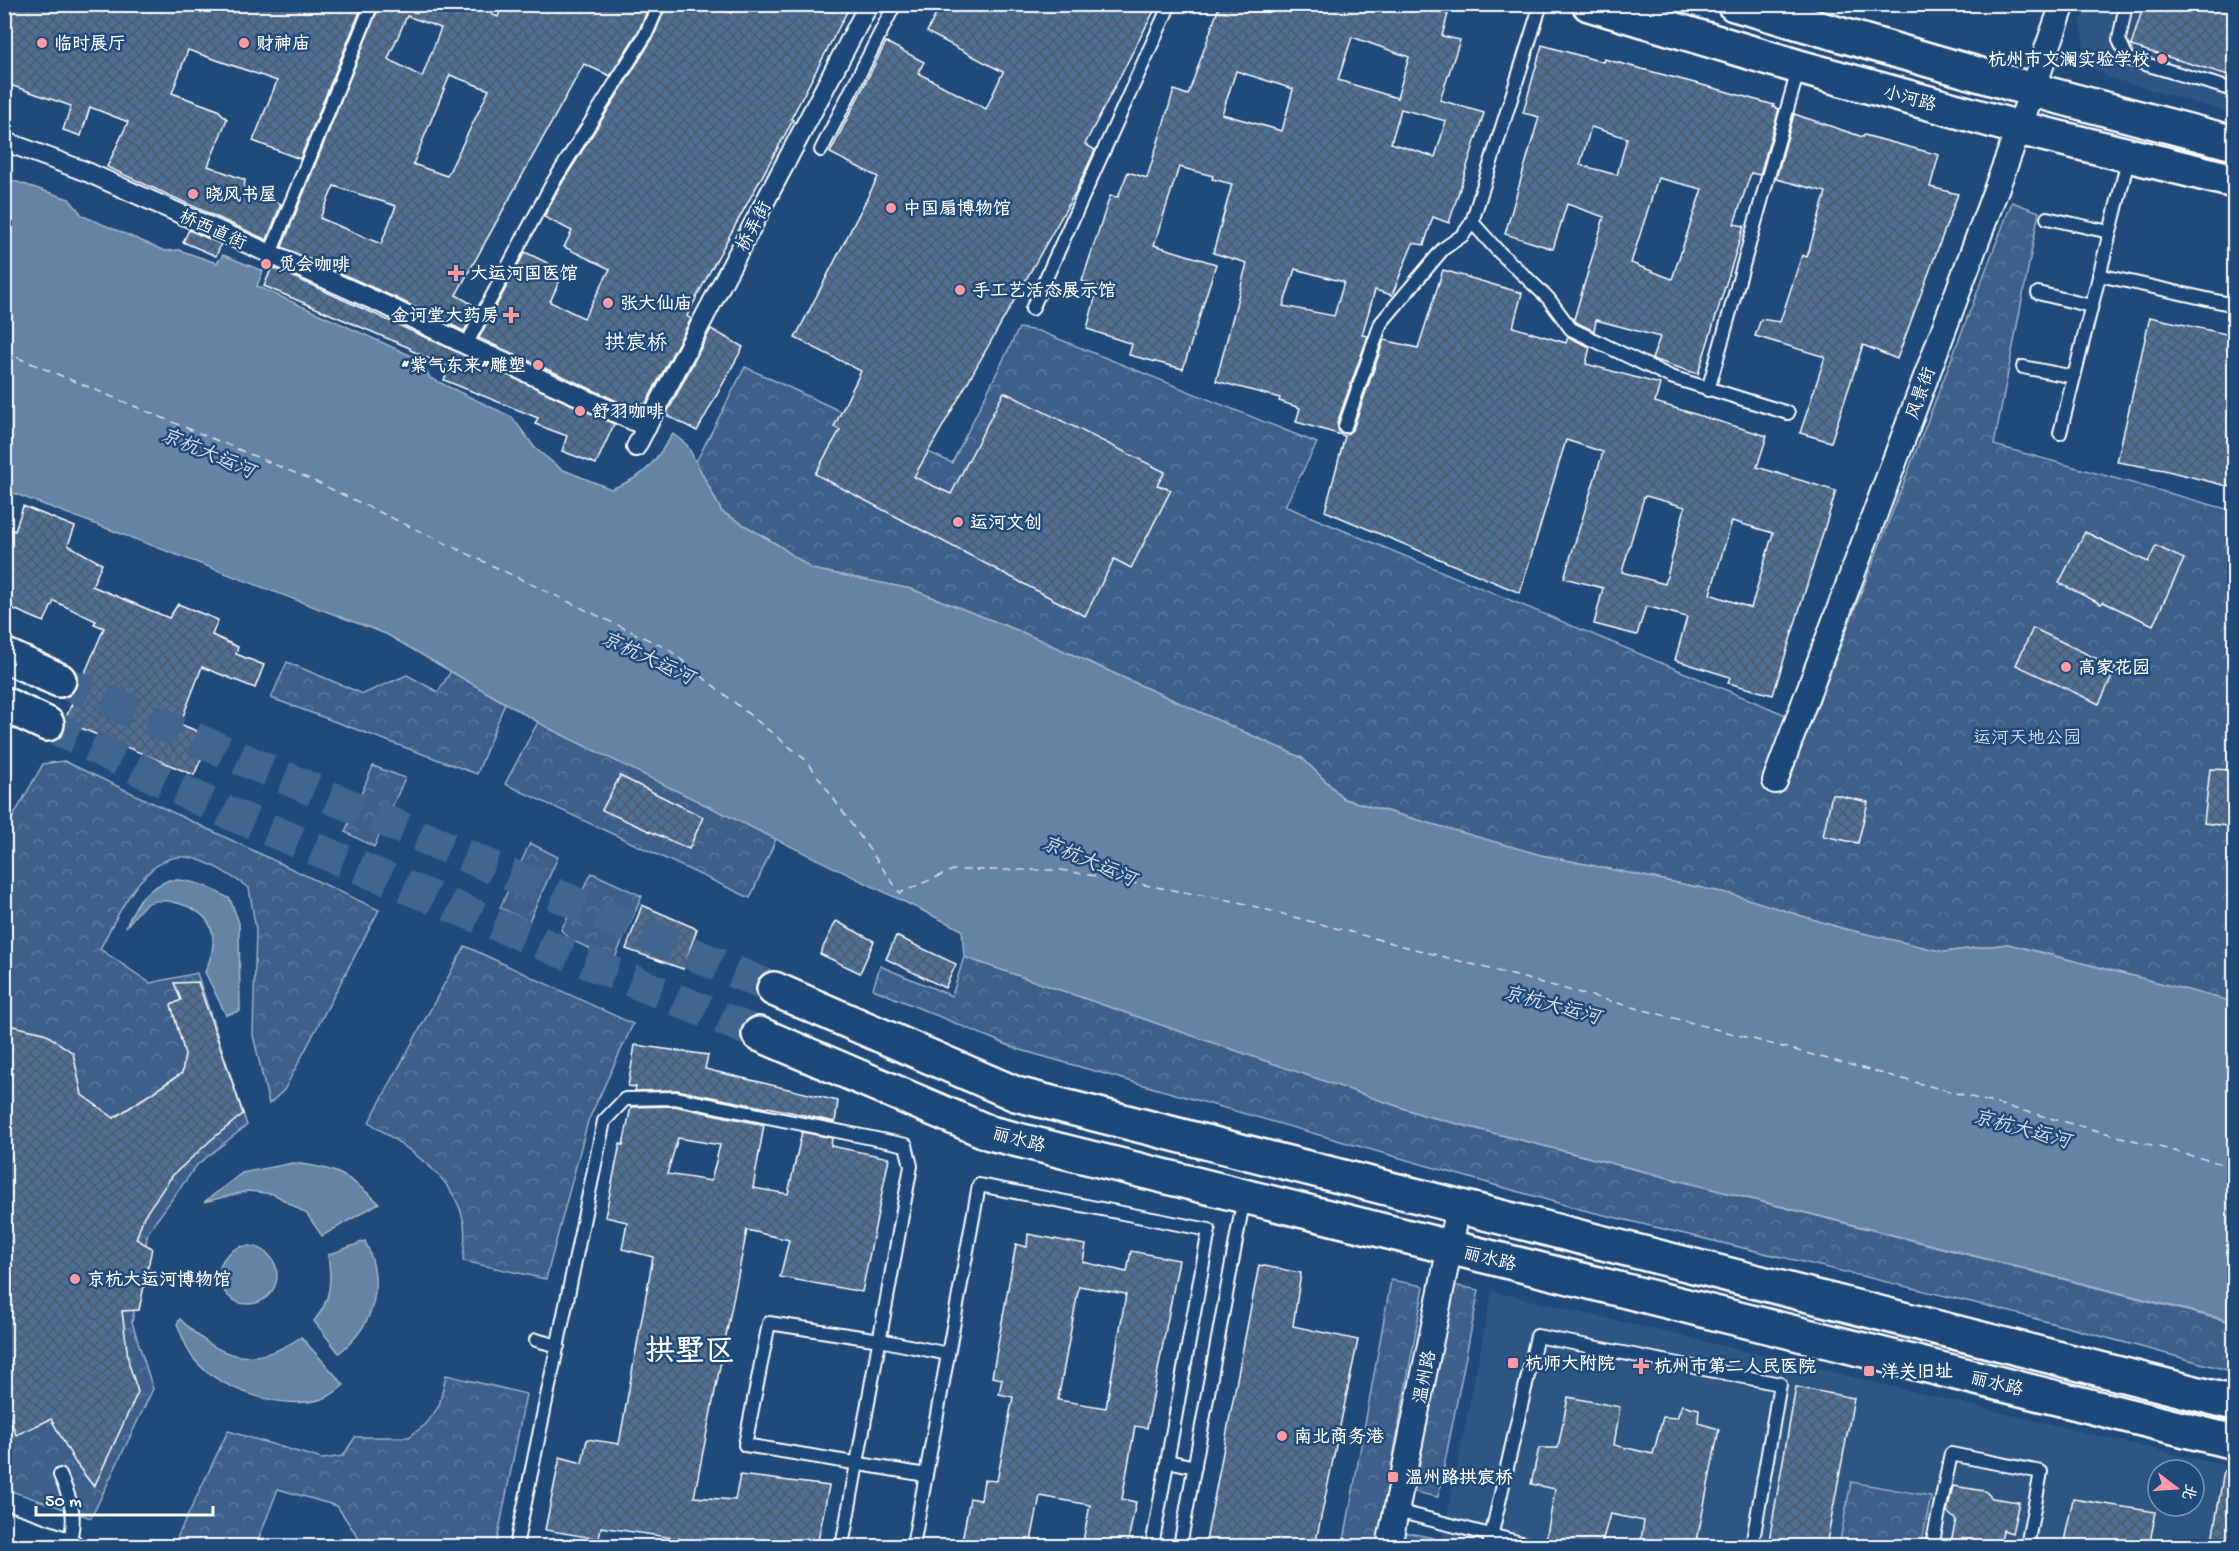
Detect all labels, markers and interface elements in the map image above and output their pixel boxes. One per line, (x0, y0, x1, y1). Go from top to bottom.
place label: 财神庙 (256, 33, 310, 56)
place label: 临时展厅 (54, 34, 126, 56)
marker: 临时展厅 (35, 36, 49, 50)
marker: 财神庙 (237, 36, 251, 50)
place label: 杭州市文澜实验学校 (1988, 50, 2150, 72)
marker: 杭州市文澜实验学校 (2155, 52, 2169, 66)
street label: 小河路 (1881, 82, 1938, 118)
place label: 晓风书屋 (205, 185, 277, 207)
marker: 晓风书屋 (186, 187, 200, 201)
street label: 桥弄街 (732, 198, 777, 256)
place label: 中国扇博物馆 (903, 199, 1011, 221)
marker: 中国扇博物馆 (884, 201, 898, 215)
street label: 桥西直街 (175, 206, 250, 256)
place label: 觅会咖啡 (278, 254, 350, 277)
marker: 觅会咖啡 (259, 257, 273, 271)
marker: 大运河国医馆 (447, 264, 465, 282)
place label: 大运河国医馆 (470, 264, 578, 286)
place label: 手工艺活态展示馆 (972, 280, 1116, 303)
marker: 手工艺活态展示馆 (953, 283, 967, 297)
place label: 张大仙庙 (620, 293, 692, 316)
marker: 张大仙庙 (601, 296, 615, 310)
place label: 金诃堂大药房 (391, 306, 499, 328)
marker: 金诃堂大药房 (504, 308, 518, 322)
district label: 拱宸桥 (605, 331, 668, 358)
place label: “紫气东来”雕塑 (401, 355, 526, 378)
marker: “紫气东来”雕塑 (531, 358, 545, 372)
street label: 风景街 (1902, 365, 1941, 423)
place label: 舒羽咖啡 (592, 402, 664, 424)
marker: 舒羽咖啡 (573, 404, 587, 418)
water label: 京杭大运河 (156, 423, 261, 487)
place label: 运河文创 (970, 513, 1042, 535)
marker: 运河文创 (951, 515, 965, 529)
water label: 京杭大运河 (596, 627, 700, 693)
place label: 高家花园 (2078, 658, 2150, 680)
marker: 高家花园 (2059, 660, 2073, 674)
park label: 运河天地公园 (1973, 728, 2081, 750)
water label: 京杭大运河 (1037, 831, 1142, 895)
water label: 京杭大运河 (1500, 981, 1606, 1032)
water label: 京杭大运河 (1970, 1105, 2076, 1156)
street label: 丽水路 (990, 1123, 1047, 1159)
street label: 丽水路 (1461, 1243, 1518, 1277)
place label: 京杭大运河博物馆 (87, 1270, 231, 1292)
marker: 京杭大运河博物馆 (68, 1272, 82, 1286)
district label: 拱墅区 (645, 1335, 735, 1372)
street label: 温州路 (1410, 1349, 1442, 1406)
place label: 杭师大附院 (1525, 1354, 1615, 1376)
marker: 杭师大附院 (1506, 1356, 1520, 1370)
place label: 杭州市第二人民医院 (1654, 1356, 1816, 1379)
marker: 杭州市第二人民医院 (1632, 1357, 1650, 1375)
place label: 洋关旧址 (1881, 1362, 1953, 1384)
marker: 洋关旧址 (1862, 1364, 1876, 1378)
street label: 丽水路 (1968, 1368, 2025, 1402)
place label: 南北商务港 (1294, 1427, 1384, 1449)
marker: 南北商务港 (1275, 1429, 1289, 1443)
north arrow (2146, 1458, 2206, 1518)
place label: 温州路拱宸桥 (1405, 1467, 1513, 1490)
marker: 温州路拱宸桥 (1386, 1470, 1400, 1484)
scale bar (36, 1479, 213, 1517)
text: 北 (2176, 1481, 2199, 1502)
text: 50 m (45, 1492, 82, 1513)

